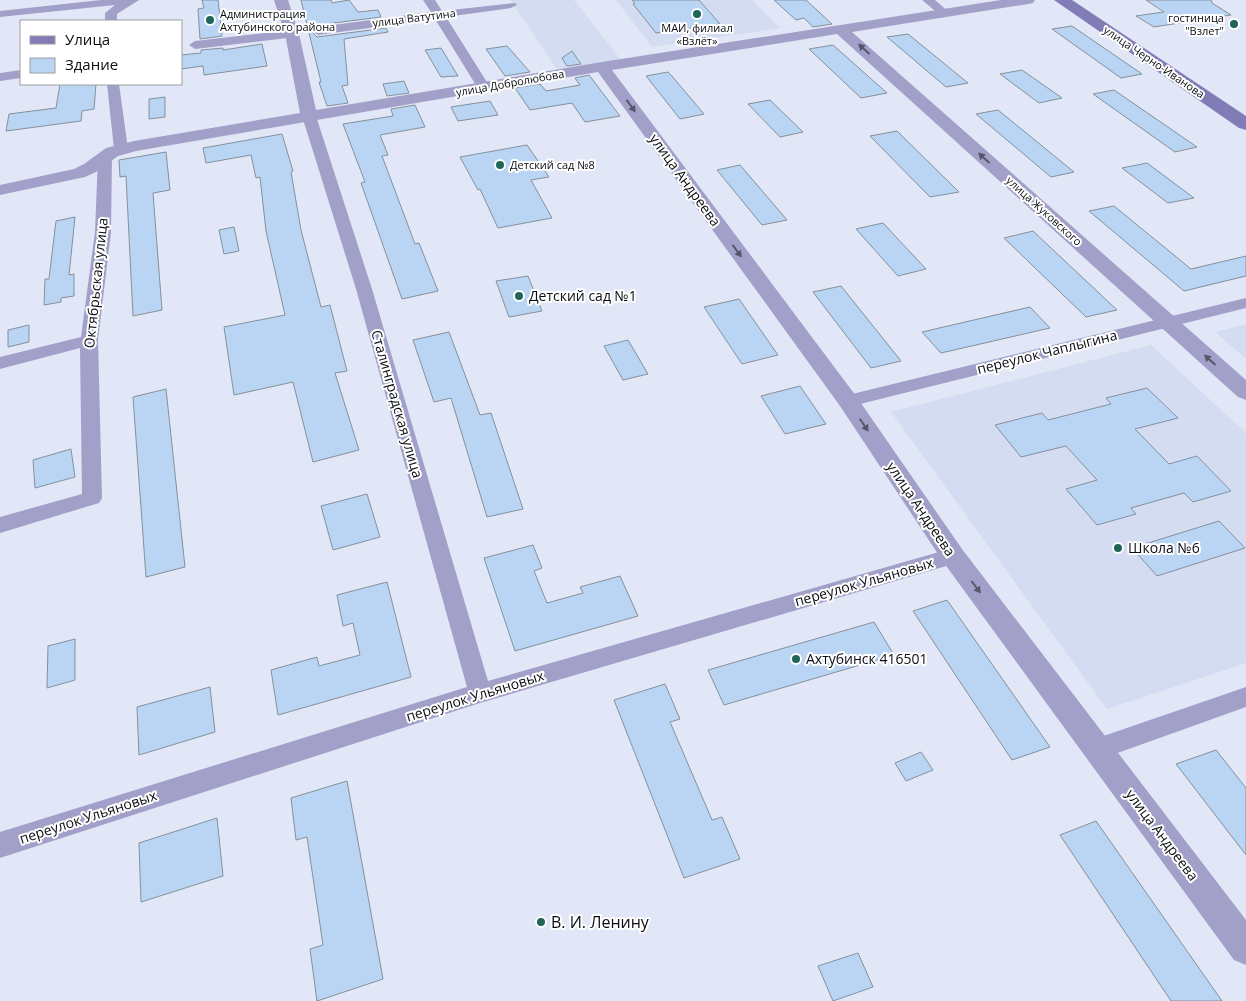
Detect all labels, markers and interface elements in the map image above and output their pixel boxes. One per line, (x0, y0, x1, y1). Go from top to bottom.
street label: улица Ватутина (371, 5, 456, 30)
place label: Администрация Ахтубинского района (220, 6, 335, 34)
marker: МАИ, филиал «Взлёт» (691, 8, 703, 20)
place label: гостиница "Взлет" (1168, 10, 1224, 38)
marker: Администрация Ахтубинского района (204, 14, 216, 26)
marker: гостиница "Взлет" (1228, 18, 1240, 30)
legend (20, 20, 182, 85)
place label: МАИ, филиал «Взлёт» (661, 20, 733, 48)
street label: улица Черно-Иванова (1101, 22, 1208, 101)
text: Улица (65, 29, 110, 49)
one-way arrow (858, 43, 870, 55)
text: Здание (65, 54, 118, 74)
street label: улица Добролюбова (455, 66, 565, 99)
one-way arrow (626, 99, 636, 113)
street label: улица Андреева (645, 130, 725, 230)
one-way arrow (979, 152, 991, 164)
place label: Детский сад №8 (510, 157, 595, 172)
marker: Детский сад №8 (494, 159, 506, 171)
street label: улица Жуковского (1003, 173, 1086, 249)
street label: Октябрьская улица (79, 217, 112, 349)
one-way arrow (732, 244, 743, 257)
place label: Детский сад №1 (529, 286, 637, 305)
marker: Детский сад №1 (513, 290, 525, 302)
street label: переулок Чаплыгина (975, 325, 1119, 378)
street label: Сталинградская улица (367, 328, 428, 480)
one-way arrow (1204, 354, 1216, 366)
one-way arrow (859, 418, 869, 432)
street label: улица Андреева (883, 458, 960, 560)
place label: Школа №6 (1128, 538, 1200, 557)
marker: Школа №6 (1112, 542, 1124, 554)
street label: переулок Ульяновых (792, 552, 936, 610)
one-way arrow (971, 580, 982, 593)
place label: Ахтубинск 416501 (806, 649, 927, 668)
marker: Ахтубинск 416501 (790, 653, 802, 665)
street label: переулок Ульяновых (404, 665, 547, 726)
street label: переулок Ульяновых (17, 785, 160, 848)
street label: улица Андреева (1122, 785, 1203, 884)
place label: В. И. Ленину (551, 911, 650, 933)
marker: В. И. Ленину (535, 916, 547, 928)

